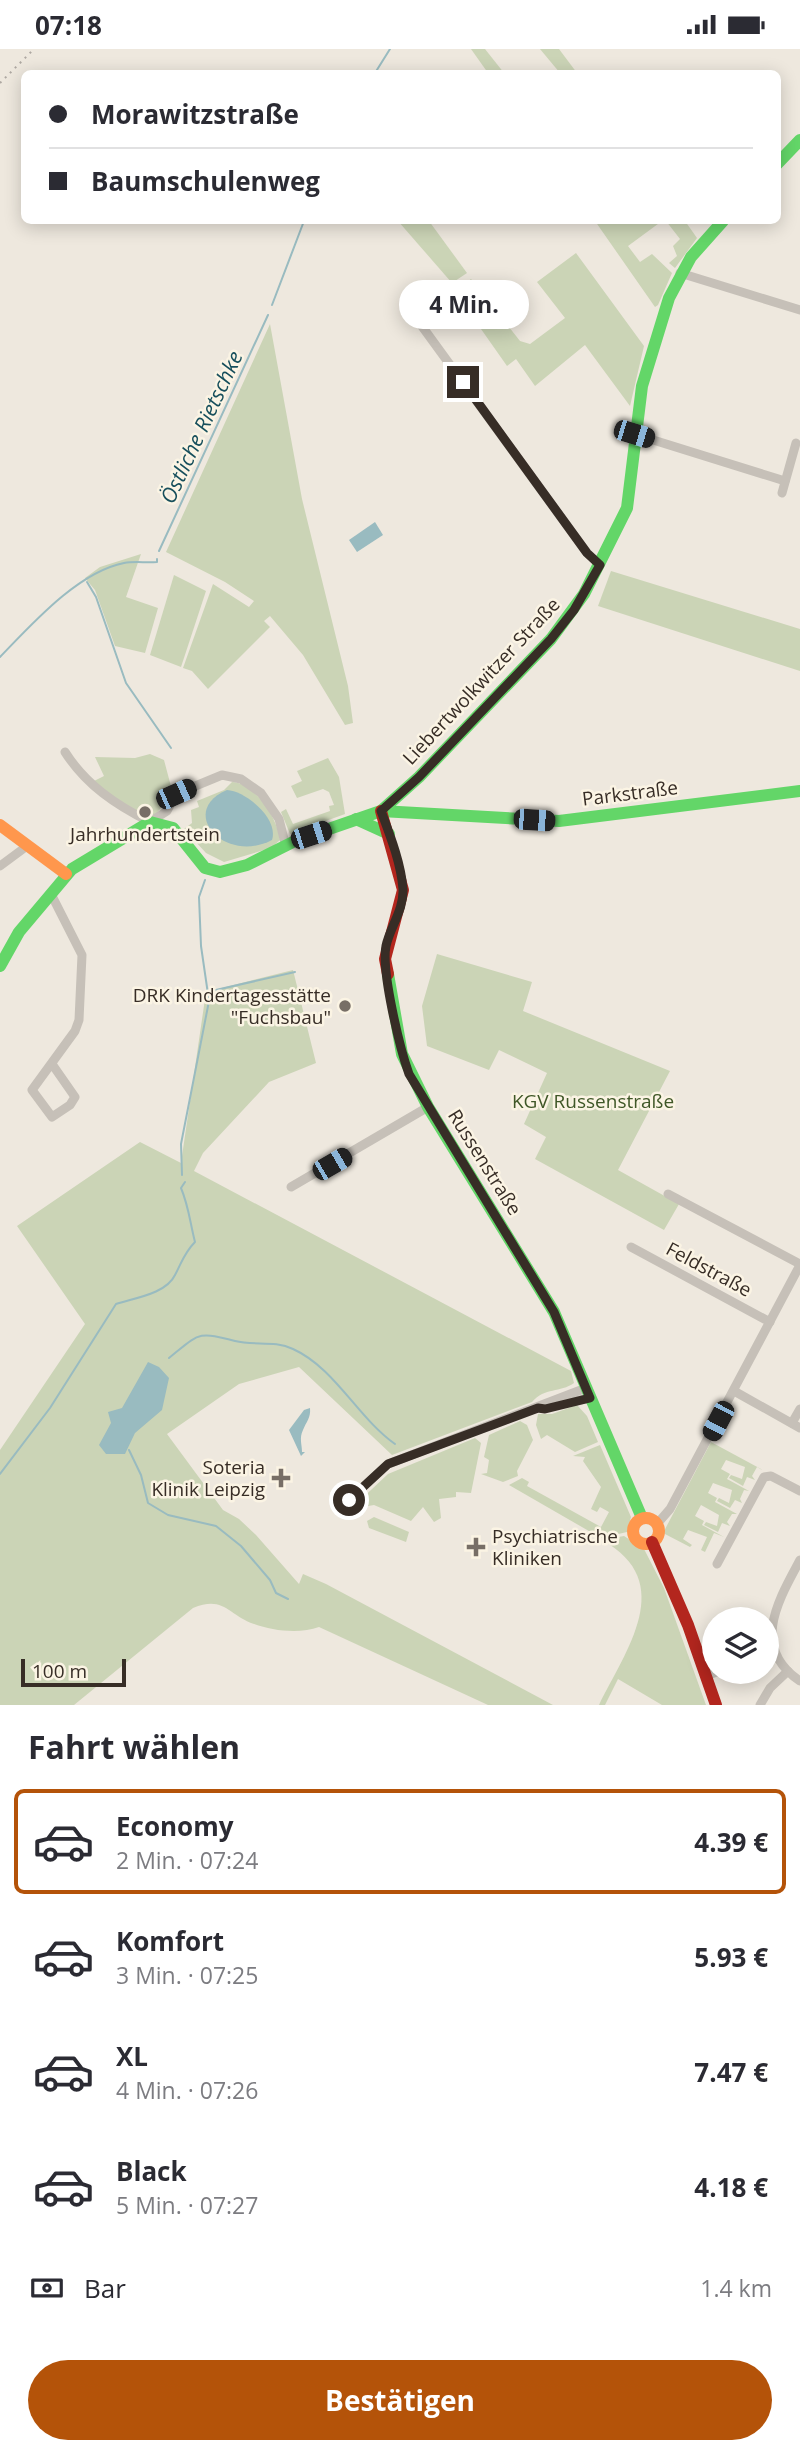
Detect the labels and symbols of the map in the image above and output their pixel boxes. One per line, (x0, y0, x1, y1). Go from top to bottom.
callout: 4 Min. (398, 281, 528, 329)
water label: Östliche Rietschke (153, 346, 249, 508)
route end (447, 366, 479, 398)
car (611, 418, 658, 450)
street label: Liebertwolkwitzer Straße (397, 592, 565, 770)
street label: Parkstraße (581, 774, 679, 812)
car (153, 776, 200, 812)
marker: Jahrhundertstein (137, 804, 153, 820)
car (513, 808, 556, 832)
car (288, 819, 335, 851)
place label: Jahrhundertstein (68, 821, 220, 847)
place label: DRK Kindertagesstätte "Fuchsbau" (133, 982, 331, 1030)
marker: DRK Kindertagesstätte "Fuchsbau" (337, 998, 353, 1014)
park label: KGV Russenstraße (512, 1088, 674, 1114)
street label: Russenstraße (442, 1104, 528, 1220)
car (309, 1144, 356, 1184)
street label: Feldstraße (662, 1236, 756, 1302)
car (699, 1398, 738, 1444)
place label: Soteria Klinik Leipzig (151, 1454, 265, 1502)
marker: Soteria Klinik Leipzig (271, 1468, 291, 1488)
route start (333, 1484, 365, 1516)
place label: Psychiatrische Kliniken (492, 1523, 618, 1571)
marker: Psychiatrische Kliniken (466, 1537, 486, 1557)
scale bar (21, 1656, 126, 1688)

